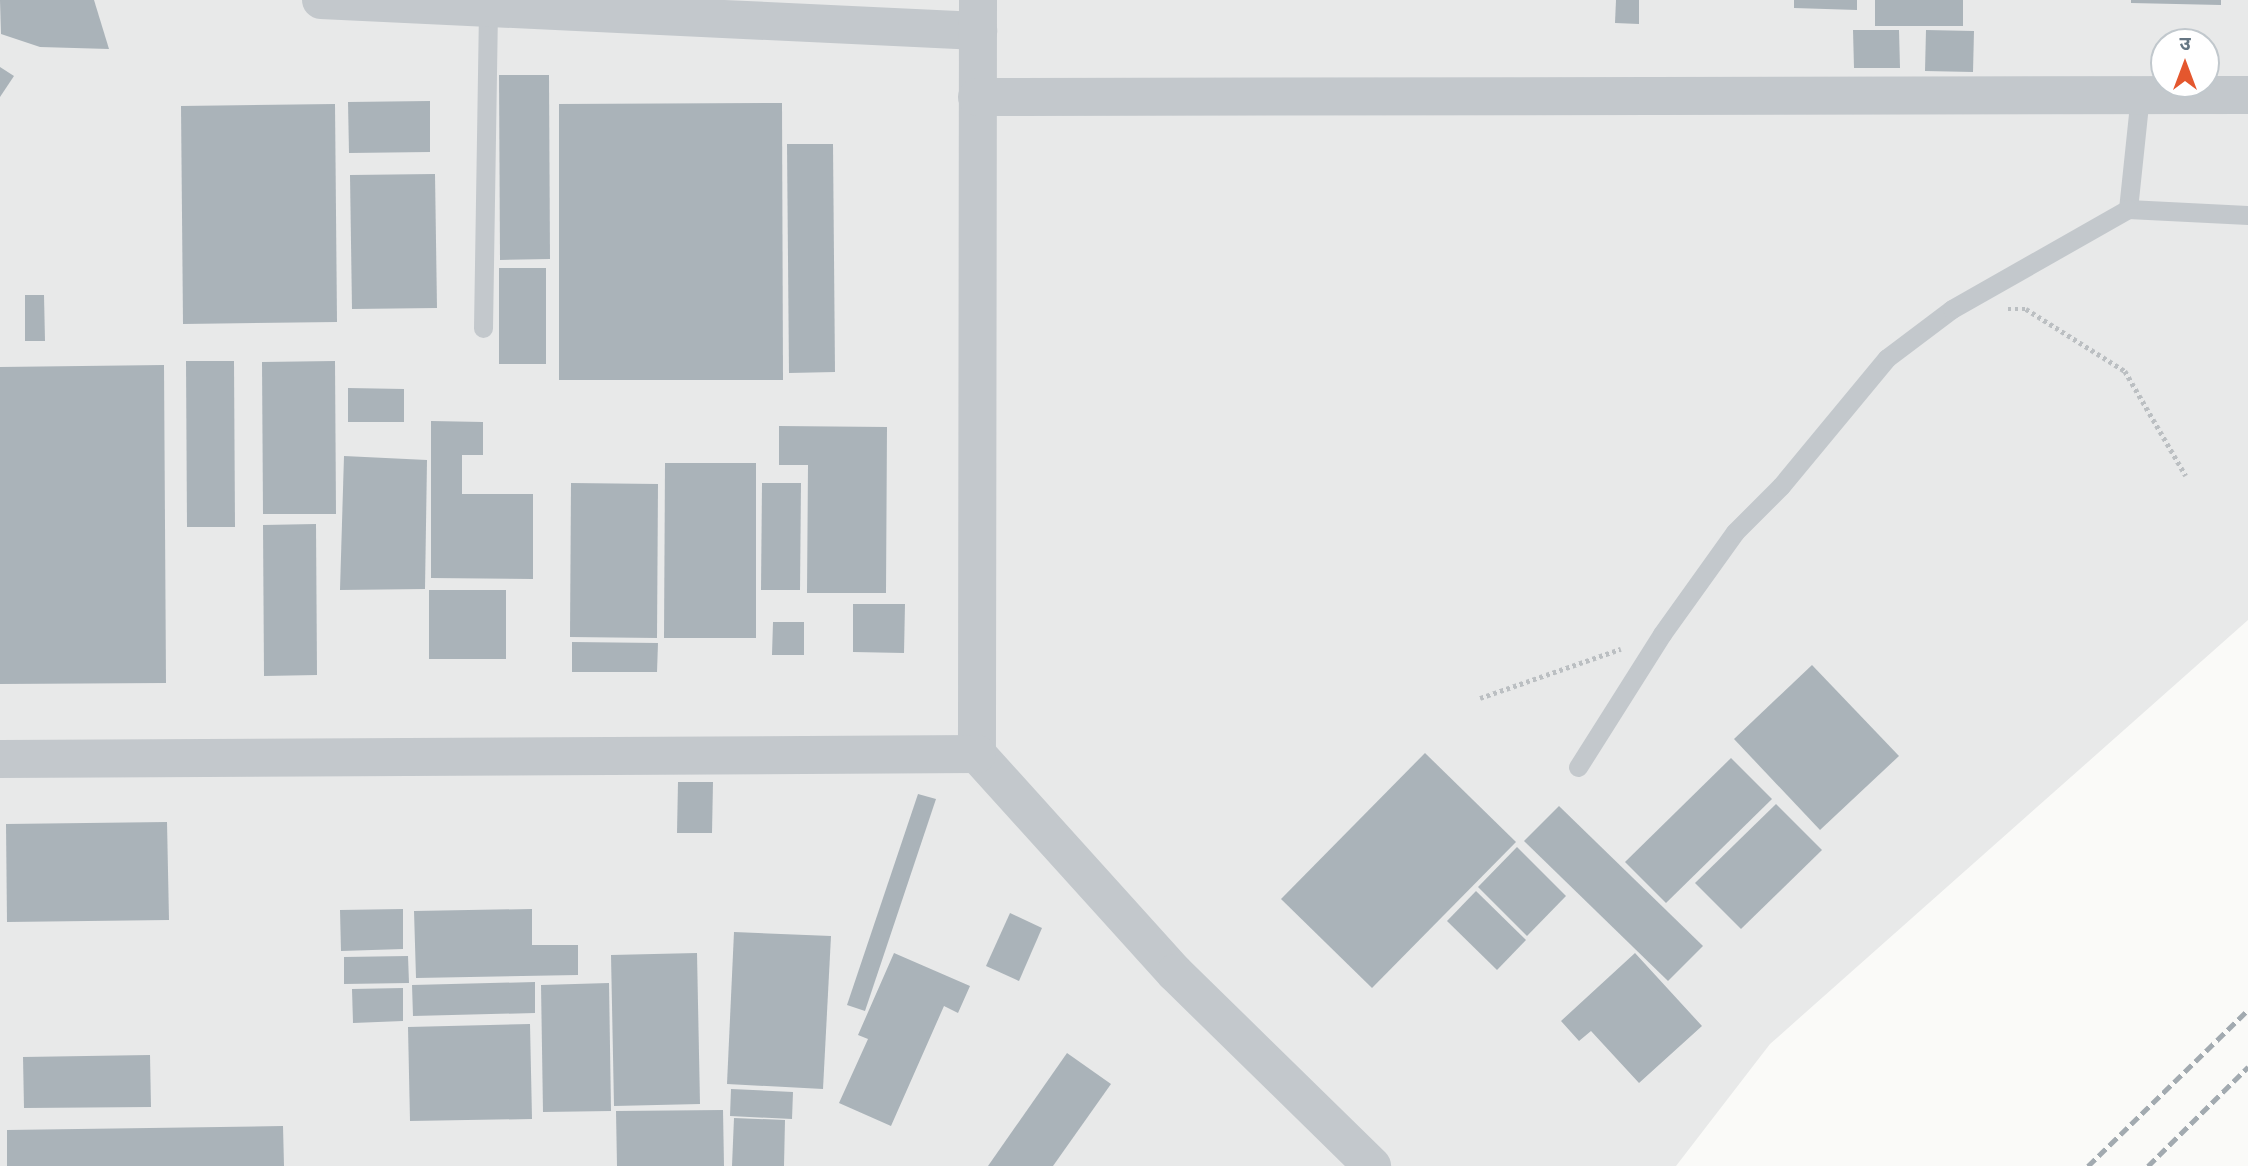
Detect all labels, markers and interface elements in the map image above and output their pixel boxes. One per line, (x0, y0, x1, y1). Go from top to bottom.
north arrow (2150, 28, 2220, 98)
text: उ (2179, 32, 2191, 55)

